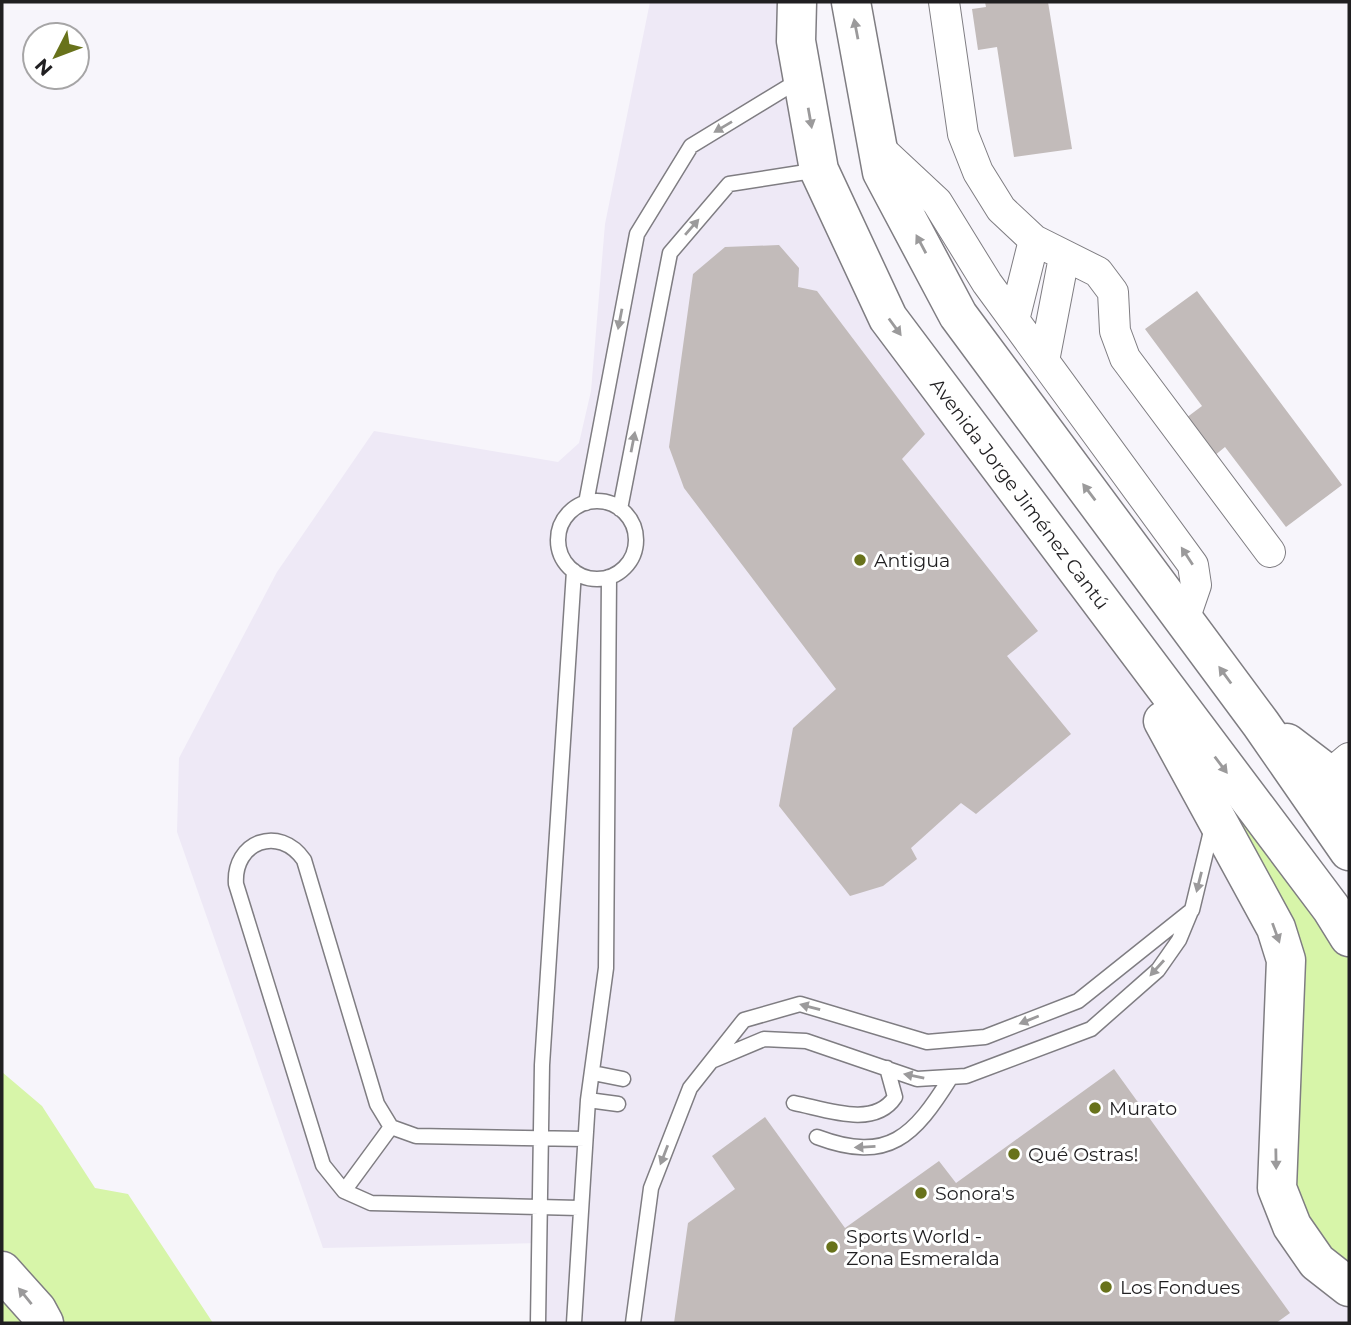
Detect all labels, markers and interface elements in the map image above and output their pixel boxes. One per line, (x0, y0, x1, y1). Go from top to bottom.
one-way arrow (850, 18, 861, 40)
north arrow (21, 21, 91, 91)
text: N (30, 54, 57, 80)
one-way arrow (804, 107, 815, 129)
one-way arrow (714, 120, 733, 133)
one-way arrow (684, 218, 699, 235)
one-way arrow (915, 234, 926, 254)
one-way arrow (615, 308, 626, 330)
one-way arrow (888, 318, 902, 336)
street label: Avenida Jorge Jiménez Cantú (925, 374, 1114, 614)
one-way arrow (628, 431, 639, 453)
one-way arrow (1082, 484, 1097, 502)
one-way arrow (1180, 546, 1193, 565)
place label: Antigua (874, 549, 950, 572)
marker: Antigua (852, 552, 868, 568)
one-way arrow (1218, 666, 1232, 684)
one-way arrow (1213, 756, 1227, 774)
one-way arrow (1193, 871, 1204, 893)
one-way arrow (1271, 922, 1282, 943)
one-way arrow (1149, 959, 1165, 977)
one-way arrow (799, 1001, 821, 1012)
one-way arrow (1018, 1014, 1039, 1025)
one-way arrow (902, 1071, 924, 1082)
place label: Murato (1109, 1097, 1177, 1120)
marker: Murato (1087, 1100, 1103, 1116)
one-way arrow (854, 1142, 876, 1153)
place label: Qué Ostras! (1028, 1143, 1138, 1166)
one-way arrow (658, 1145, 669, 1166)
marker: Qué Ostras! (1006, 1146, 1022, 1162)
one-way arrow (1271, 1148, 1282, 1170)
place label: Sonora's (935, 1182, 1015, 1205)
marker: Sonora's (913, 1185, 929, 1201)
place label: Sports World - Zona Esmeralda (846, 1225, 1000, 1270)
marker: Sports World - Zona Esmeralda (824, 1239, 840, 1255)
place label: Los Fondues (1120, 1276, 1240, 1299)
marker: Los Fondues (1098, 1279, 1114, 1295)
one-way arrow (18, 1287, 33, 1304)

